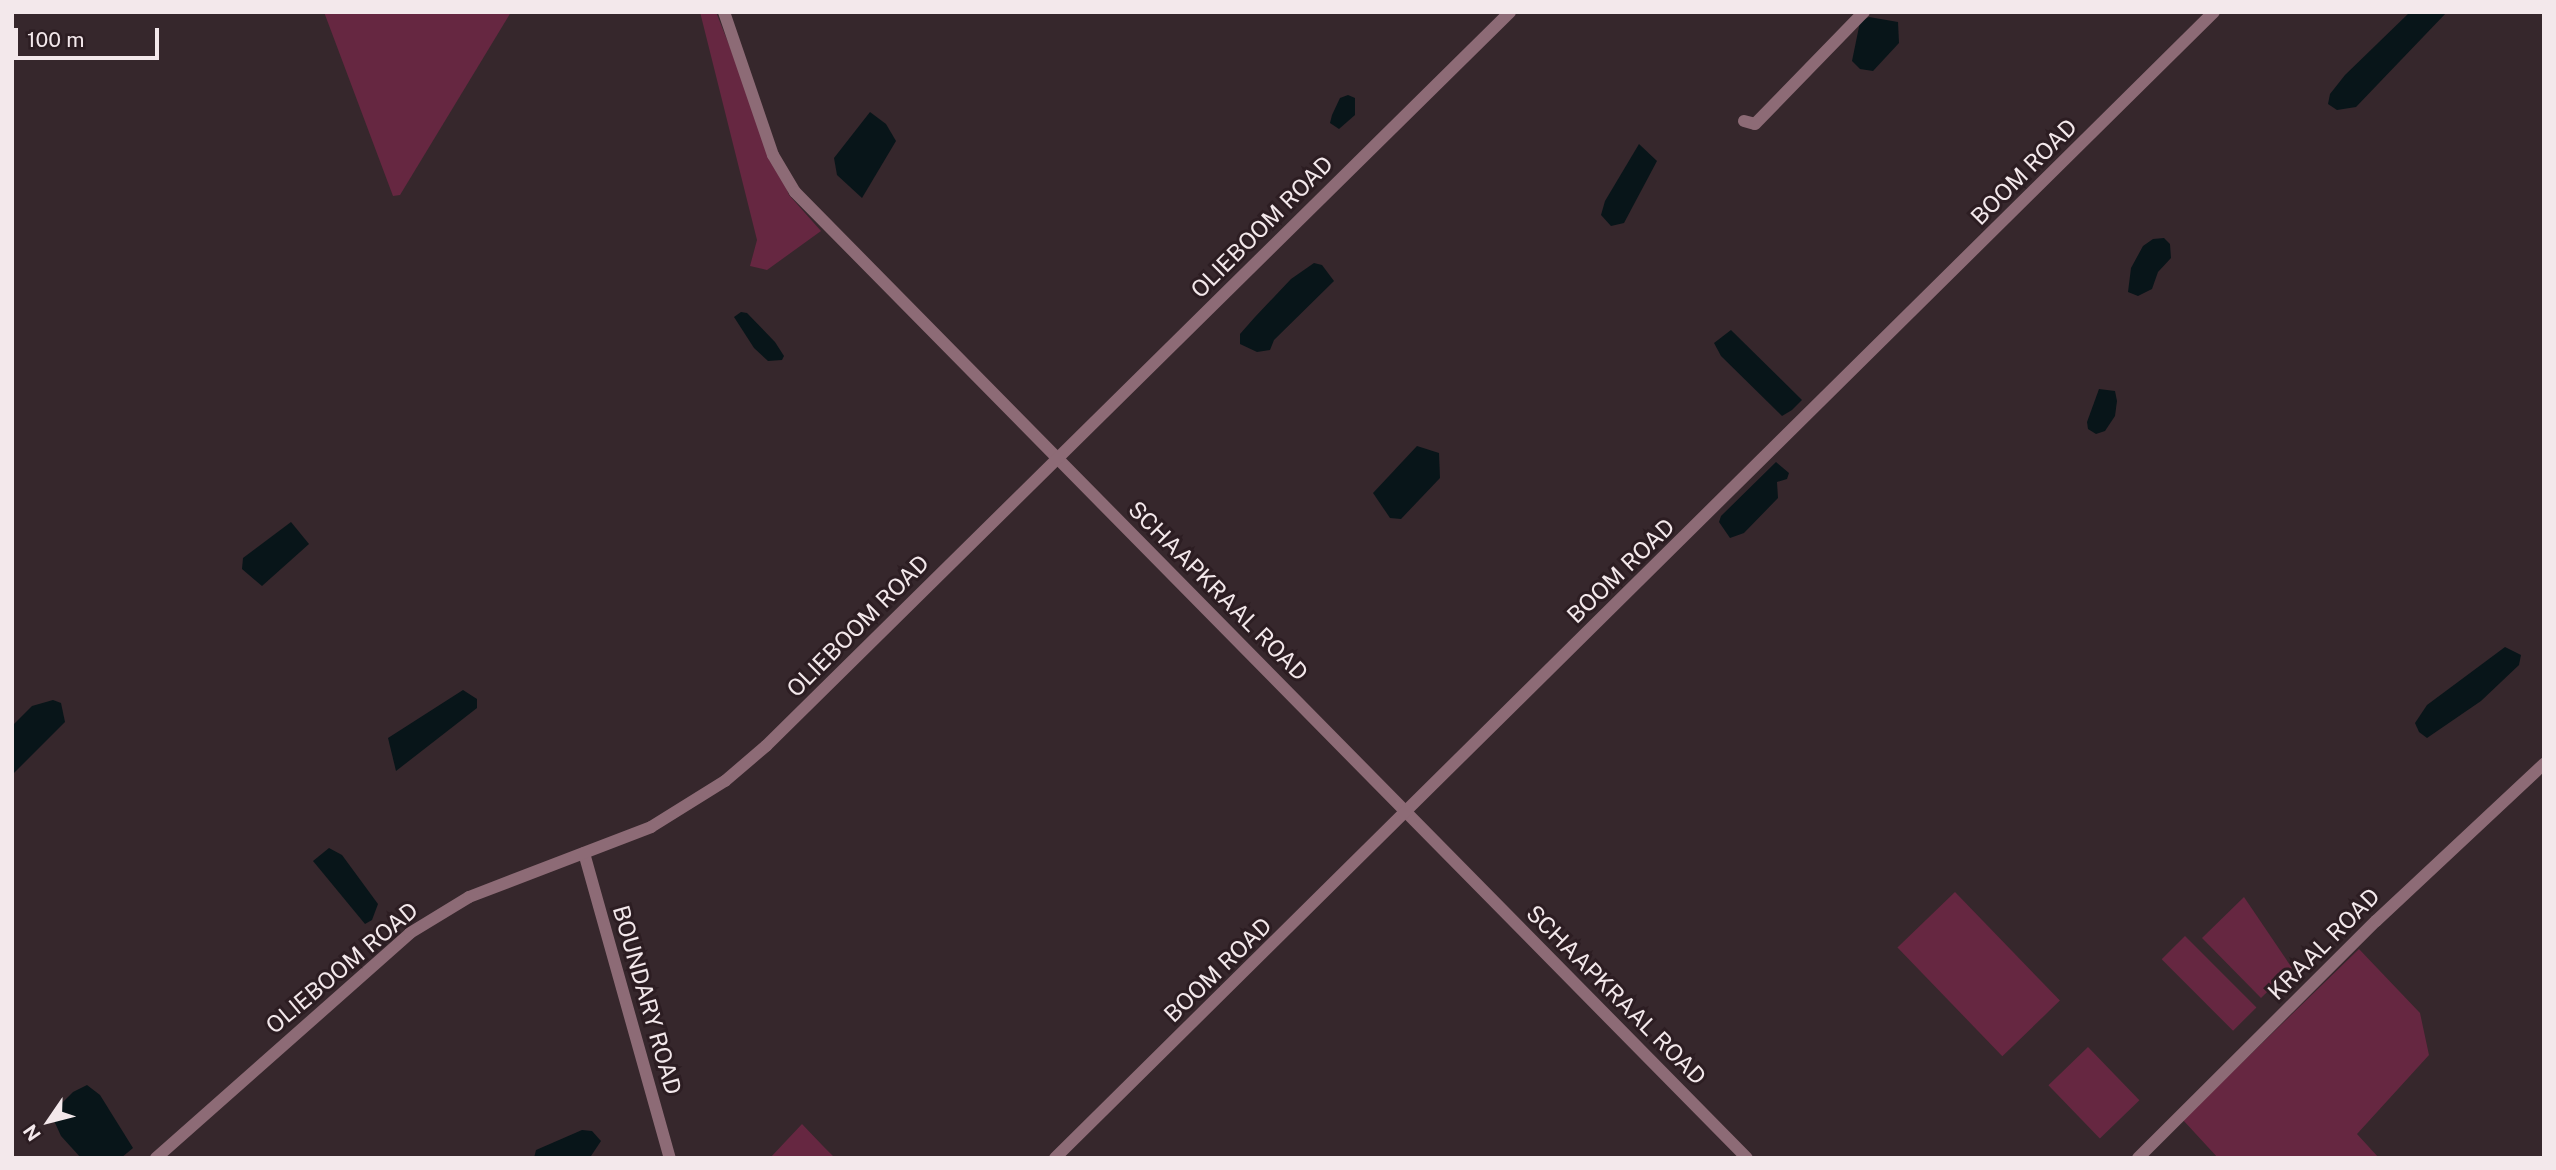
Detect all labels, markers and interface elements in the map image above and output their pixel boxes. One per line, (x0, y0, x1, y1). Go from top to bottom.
scale bar (18, 14, 163, 58)
text: 100 m (27, 27, 84, 52)
street label: BOOM ROAD (1965, 113, 2083, 231)
street label: OLIEBOOM ROAD (1185, 150, 1339, 304)
street label: SCHAAPKRAAL ROAD (1122, 495, 1314, 687)
street label: BOOM ROAD (1562, 513, 1680, 629)
street label: OLIEBOOM ROAD (781, 549, 935, 703)
street label: KRAAL ROAD (2262, 882, 2386, 1006)
street label: OLIEBOOM ROAD (260, 896, 424, 1040)
street label: SCHAAPKRAAL ROAD (1520, 899, 1712, 1091)
street label: BOUNDARY ROAD (607, 902, 687, 1098)
street label: BOOM ROAD (1159, 912, 1277, 1028)
north arrow (14, 1086, 84, 1156)
text: N (19, 1121, 45, 1145)

